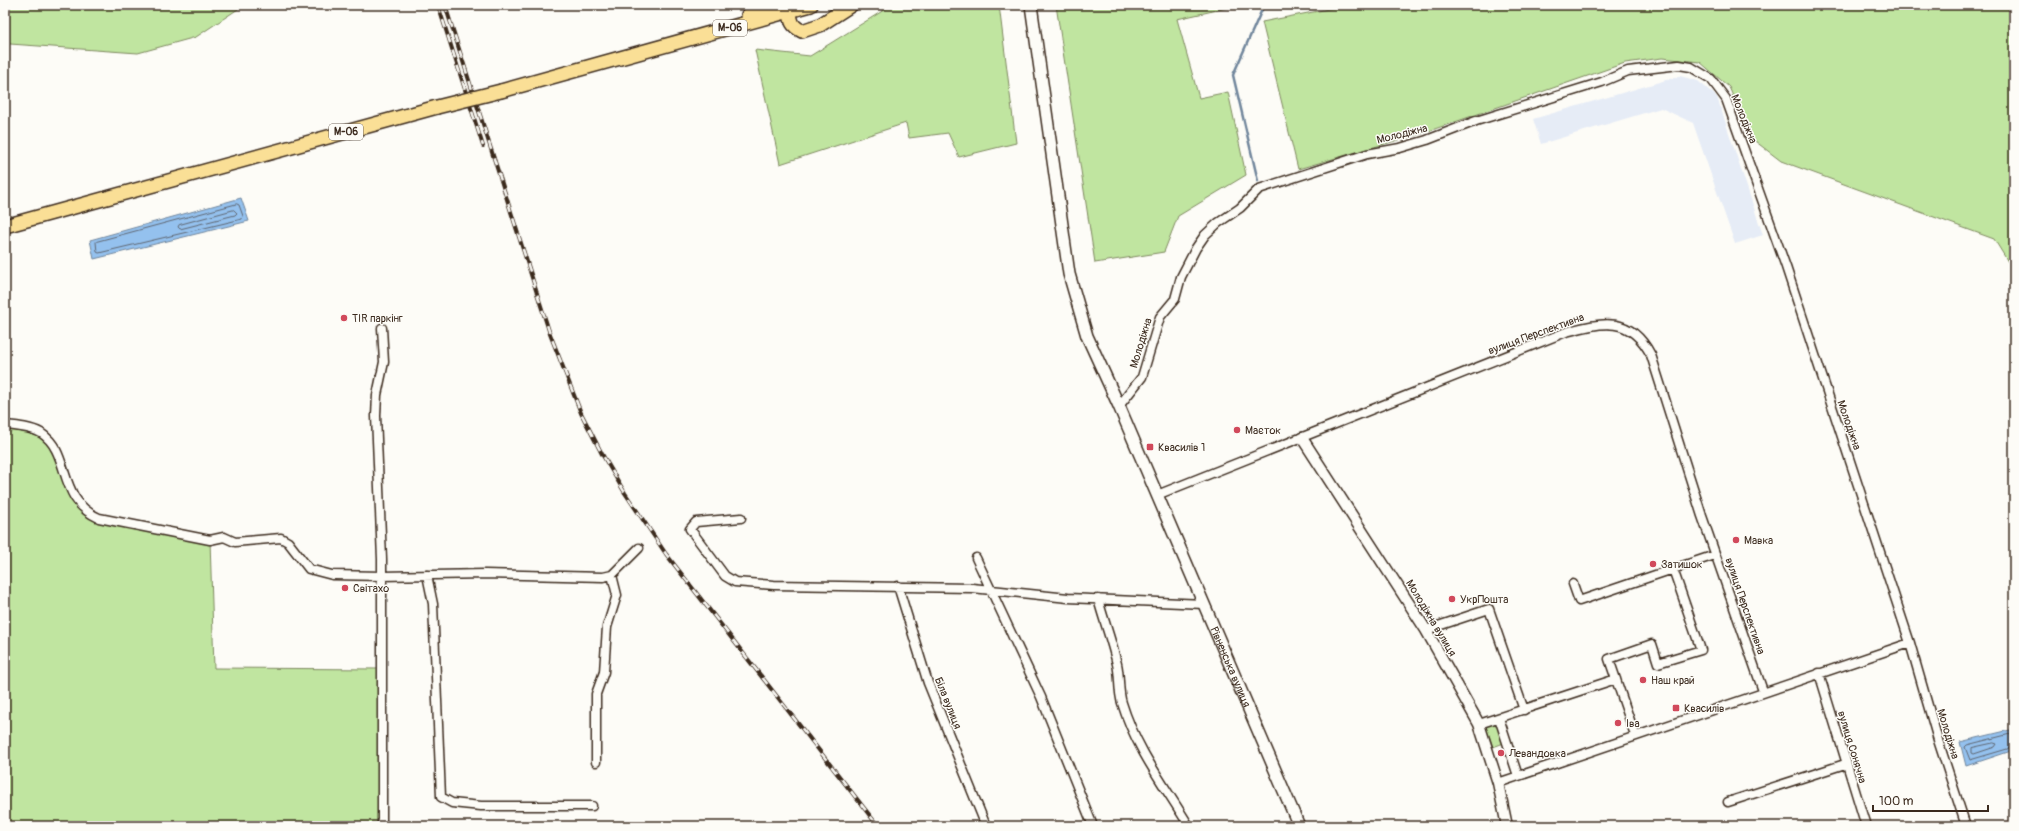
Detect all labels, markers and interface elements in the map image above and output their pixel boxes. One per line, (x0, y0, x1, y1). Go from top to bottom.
road number: М-06 (713, 20, 747, 36)
street label: Молодіжна (1728, 93, 1760, 145)
street label: Молодіжна (1375, 121, 1429, 147)
road number: М-06 (329, 124, 363, 140)
street label: вулиця Перспективна (1486, 311, 1586, 357)
place label: TIR паркінг (352, 312, 403, 325)
marker: TIR паркінг (339, 313, 349, 323)
street label: Молодіжна (1127, 316, 1155, 370)
street label: Молодіжна (1834, 398, 1864, 452)
place label: Маєток (1245, 424, 1281, 437)
marker: Маєток (1232, 425, 1242, 435)
place label: Квасилів 1 (1158, 441, 1205, 454)
marker: Квасилів 1 (1145, 442, 1155, 452)
place label: Мавка (1744, 534, 1773, 547)
marker: Мавка (1731, 535, 1741, 545)
street label: вулиця Перспективна (1722, 556, 1768, 656)
place label: Затишок (1661, 558, 1703, 571)
marker: Затишок (1648, 559, 1658, 569)
street label: Молодіжна вулиця (1403, 577, 1459, 659)
place label: Світахо (353, 582, 389, 595)
marker: Світахо (340, 583, 350, 593)
place label: УкрПошта (1460, 593, 1508, 606)
marker: УкрПошта (1447, 594, 1457, 604)
street label: Рівненська вулиця (1208, 625, 1254, 709)
place label: Наш край (1651, 674, 1695, 687)
street label: Біла вулиця (932, 675, 964, 731)
marker: Наш край (1638, 675, 1648, 685)
place label: Квасилів (1684, 702, 1725, 715)
marker: Квасилів (1671, 703, 1681, 713)
street label: Молодіжна (1934, 707, 1962, 761)
street label: вулиця Сонячна (1835, 709, 1869, 785)
place label: Іва (1626, 717, 1640, 730)
marker: Іва (1613, 718, 1623, 728)
place label: Левандовка (1508, 747, 1566, 760)
marker: Левандовка (1496, 748, 1506, 758)
scale bar (1873, 787, 1988, 813)
text: 100 m (1879, 794, 1914, 809)

